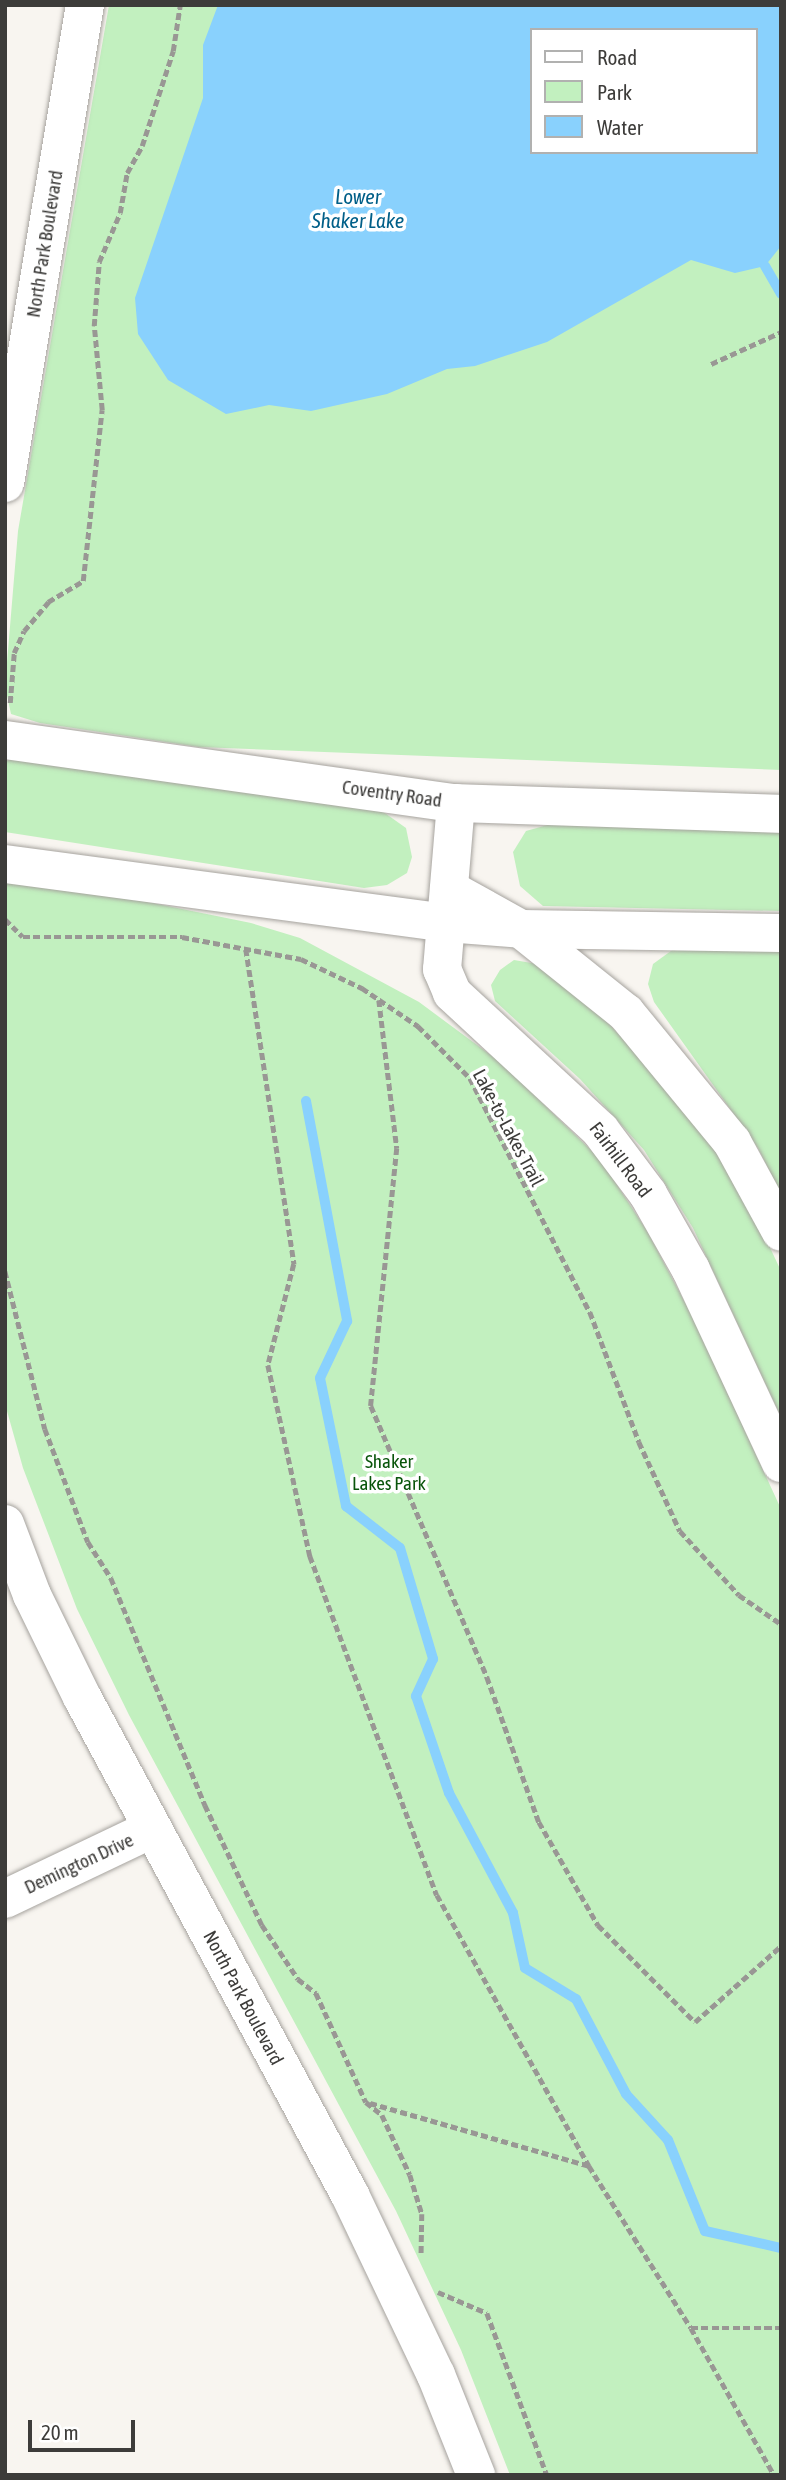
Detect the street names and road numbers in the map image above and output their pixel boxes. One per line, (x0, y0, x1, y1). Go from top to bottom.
street label: North Park Boulevard (22, 169, 68, 319)
street label: Coventry Road (341, 776, 443, 812)
street label: Lake-to-Lakes Trail (468, 1066, 548, 1190)
street label: Fairhill Road (584, 1118, 656, 1202)
street label: Demington Drive (21, 1829, 137, 1899)
street label: North Park Boulevard (198, 1927, 288, 2069)

